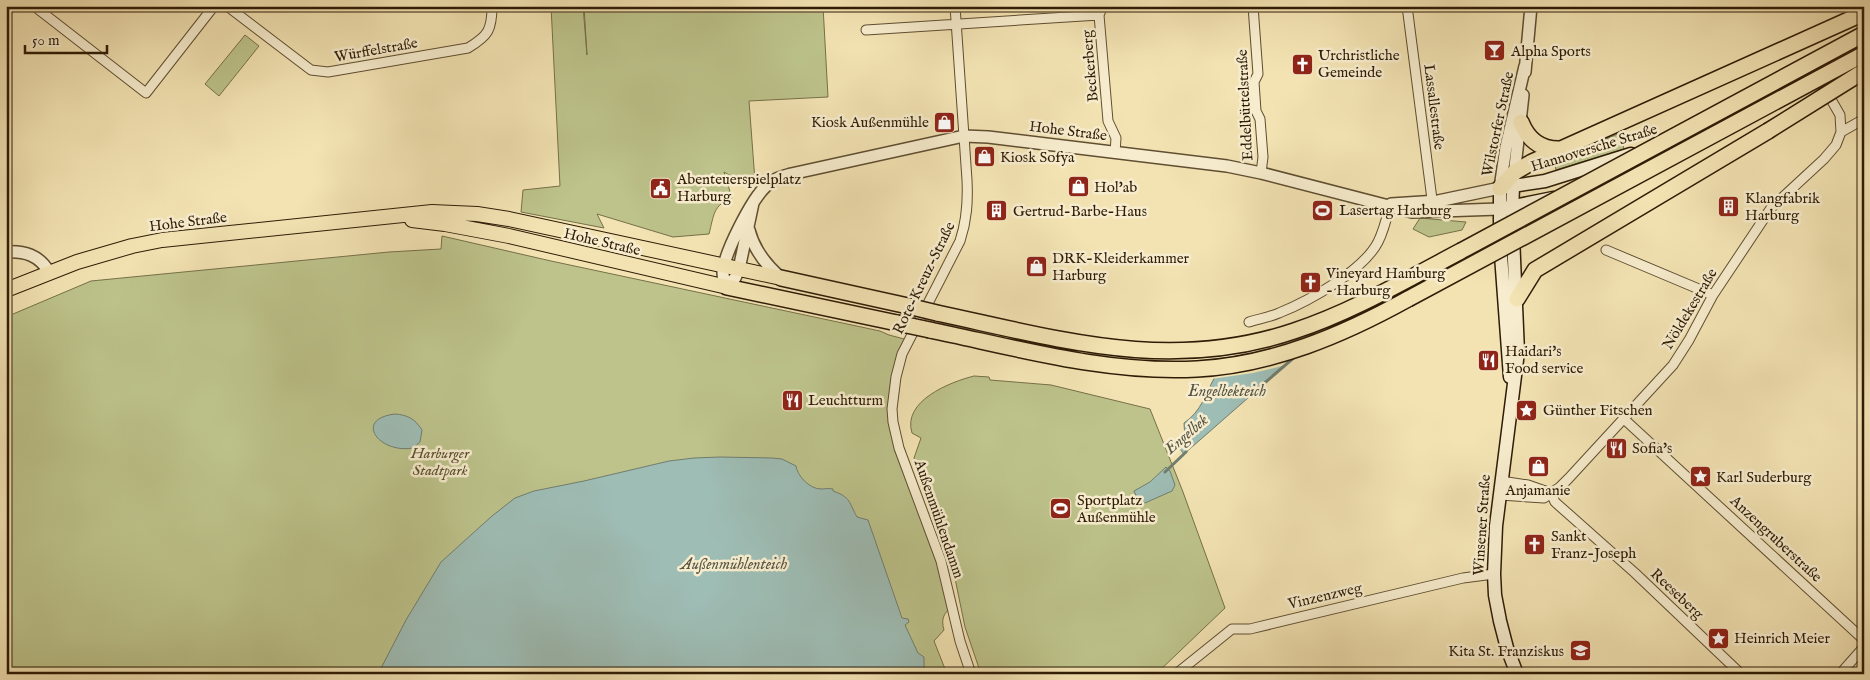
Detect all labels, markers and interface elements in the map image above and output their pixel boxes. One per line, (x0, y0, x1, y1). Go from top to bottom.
scale bar (25, 22, 108, 54)
street label: Beckerberg (1077, 28, 1103, 103)
text: 50 m (32, 31, 60, 50)
street label: Würffelstraße (333, 33, 419, 67)
bar icon: Alpha Sports (1483, 39, 1507, 63)
place label: Alpha Sports (1510, 42, 1591, 61)
place label: Urchristliche Gemeinde (1318, 46, 1400, 82)
street label: Eddelbüttelstraße (1233, 49, 1257, 161)
church icon: Urchristliche Gemeinde (1290, 52, 1314, 76)
street label: Lassallestraße (1419, 63, 1449, 151)
street label: Wilstorfer Straße (1478, 70, 1518, 178)
shop icon: Kiosk Außenmühle (933, 110, 957, 134)
place label: Kiosk Außenmühle (811, 113, 929, 132)
street label: Hohe Straße (1028, 117, 1108, 145)
street label: Hannoversche Straße (1528, 120, 1660, 176)
shop icon: Kiosk Sofya (972, 145, 996, 169)
place label: Kiosk Sofya (1000, 148, 1075, 167)
place label: Abenteuerspielplatz Harburg (676, 170, 801, 206)
shop icon: Hol'ab (1066, 175, 1090, 199)
public building icon: Abenteuerspielplatz Harburg (649, 176, 673, 200)
place label: Hol'ab (1094, 178, 1137, 197)
place label: Klangfabrik Harburg (1745, 189, 1821, 225)
building icon: Klangfabrik Harburg (1717, 195, 1741, 219)
sports icon: Lasertag Harburg (1311, 198, 1335, 222)
building icon: Gertrud-Barbe-Haus (985, 199, 1009, 223)
place label: Lasertag Harburg (1339, 201, 1452, 220)
place label: Gertrud-Barbe-Haus (1013, 202, 1147, 221)
street label: Hohe Straße (148, 208, 228, 236)
street label: Rote-Kreuz-Straße (889, 219, 960, 337)
street label: Hohe Straße (562, 224, 642, 260)
place label: DRK-Kleiderkammer Harburg (1052, 249, 1190, 285)
shop icon: DRK-Kleiderkammer Harburg (1024, 255, 1048, 279)
place label: Vineyard Hamburg - Harburg (1325, 264, 1446, 300)
street label: Nöldekestraße (1658, 265, 1722, 353)
church icon: Vineyard Hamburg - Harburg (1298, 270, 1322, 294)
place label: Haidari's Food service (1505, 342, 1584, 378)
restaurant icon: Haidari's Food service (1477, 348, 1501, 372)
water label: Engelbekteich (1187, 382, 1266, 402)
restaurant icon: Leuchtturm (780, 388, 804, 412)
place label: Leuchtturm (808, 391, 883, 410)
place icon: Günther Fitschen (1515, 398, 1539, 422)
place label: Günther Fitschen (1543, 401, 1653, 420)
water label: Engelbek (1160, 410, 1213, 460)
restaurant icon: Sofia's (1604, 436, 1628, 460)
place label: Sofia's (1632, 439, 1672, 458)
park label: Harburger Stadtpark (410, 444, 470, 480)
shop icon: Anjamanie (1526, 455, 1550, 479)
street label: Außenmühlendamm (909, 456, 968, 581)
place icon: Karl Suderburg (1688, 465, 1712, 489)
place label: Karl Suderburg (1716, 468, 1812, 487)
street label: Winsener Straße (1469, 474, 1495, 576)
place label: Anjamanie (1505, 481, 1571, 500)
place label: Sportplatz Außenmühle (1076, 491, 1156, 527)
street label: Anzengruberstraße (1725, 491, 1826, 587)
sports icon: Sportplatz Außenmühle (1049, 497, 1073, 521)
place label: Sankt Franz-Joseph (1551, 527, 1636, 563)
church icon: Sankt Franz-Joseph (1523, 533, 1547, 557)
water label: Außenmühlenteich (679, 555, 788, 575)
street label: Reeseberg (1646, 565, 1708, 624)
street label: Vinzenzweg (1285, 578, 1365, 614)
place icon: Heinrich Meier (1706, 626, 1730, 650)
place label: Heinrich Meier (1734, 629, 1830, 648)
school or university icon: Kita St. Franziskus (1568, 639, 1592, 663)
place label: Kita St. Franziskus (1448, 642, 1564, 661)

